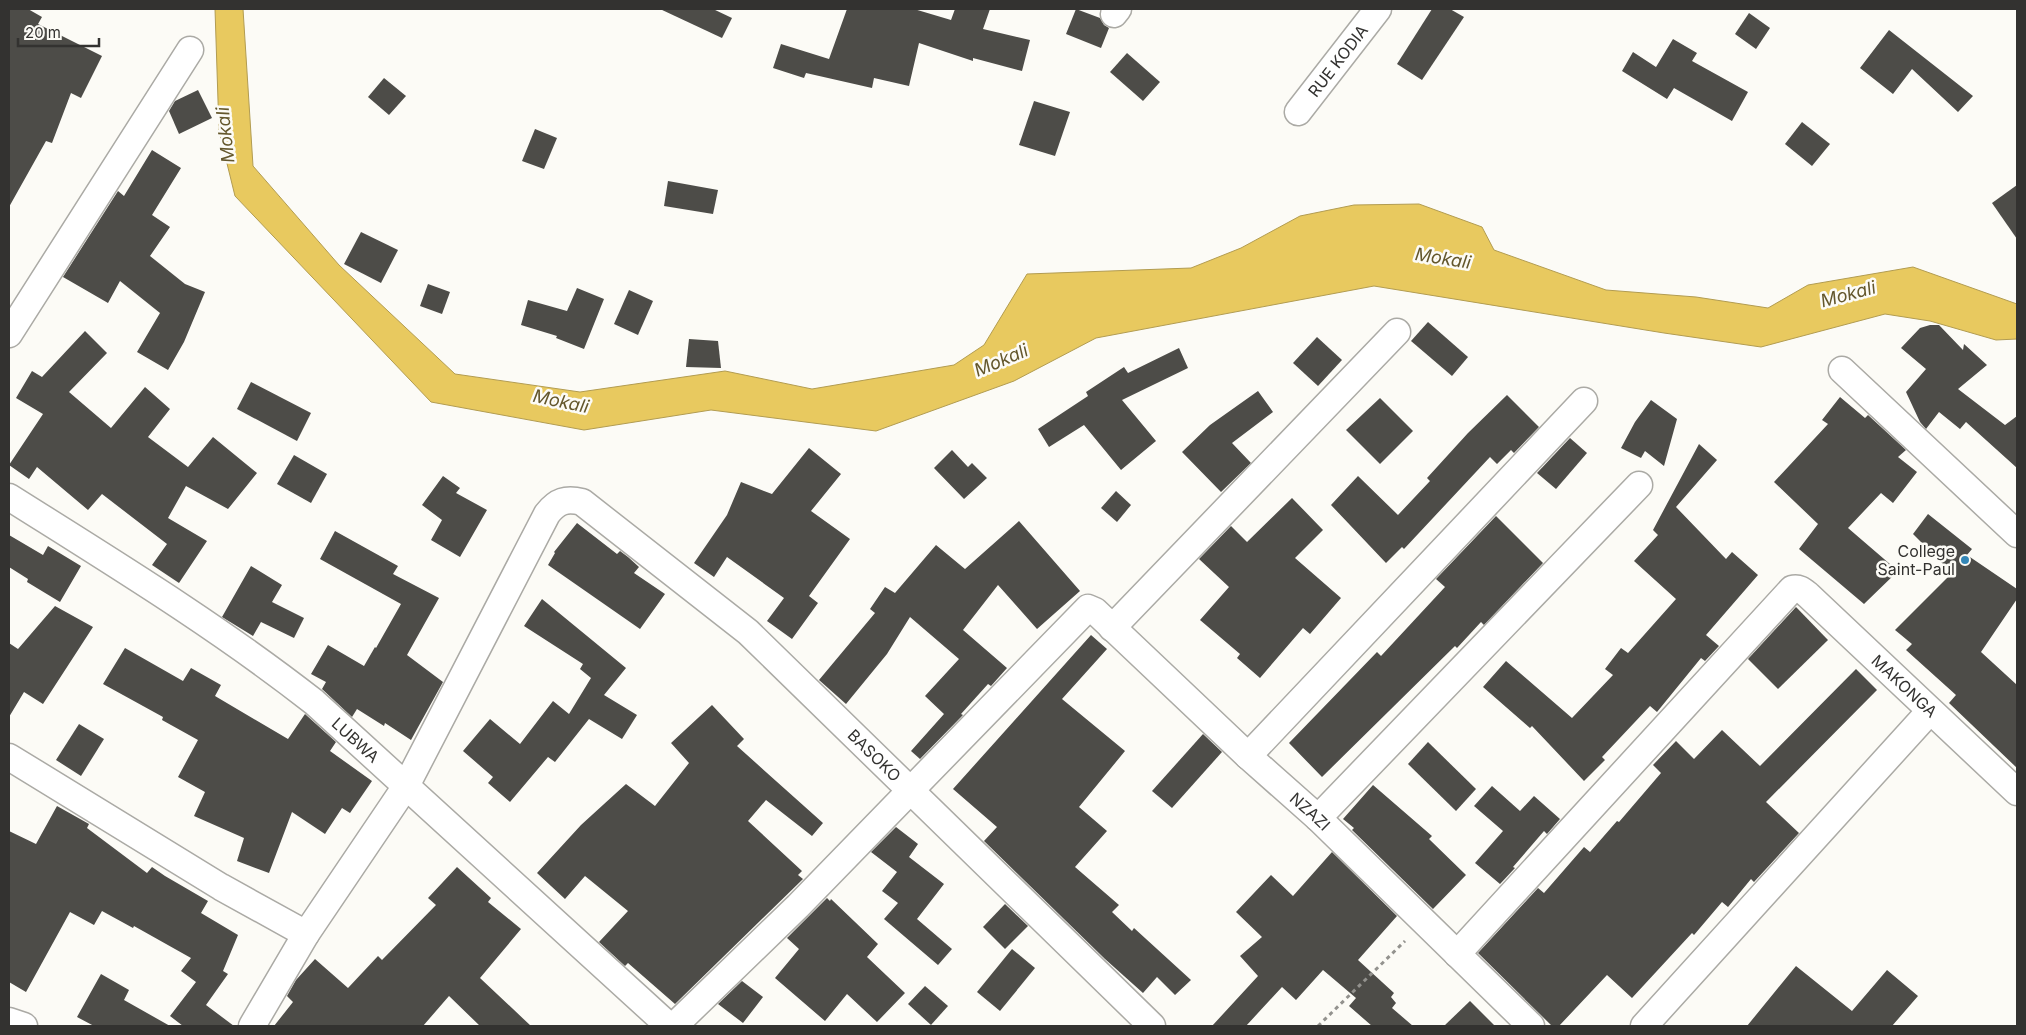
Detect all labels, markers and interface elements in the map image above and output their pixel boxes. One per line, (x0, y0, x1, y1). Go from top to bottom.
scale bar (18, 15, 99, 47)
street label: RUE KODIA (1304, 21, 1372, 101)
text: 20 m (25, 23, 61, 42)
water label: Mokali (212, 105, 238, 164)
water label: Mokali (1414, 243, 1473, 273)
water label: Mokali (1818, 276, 1879, 311)
water label: Mokali (971, 339, 1032, 381)
water label: Mokali (531, 385, 591, 417)
place label: College Saint-Paul (1878, 541, 1955, 579)
marker: College Saint-Paul (1959, 554, 1971, 566)
street label: MAKONGA (1868, 650, 1941, 722)
street label: LUBWA (328, 713, 384, 767)
street label: BASOKO (844, 725, 905, 786)
street label: NZAZI (1286, 788, 1335, 835)

